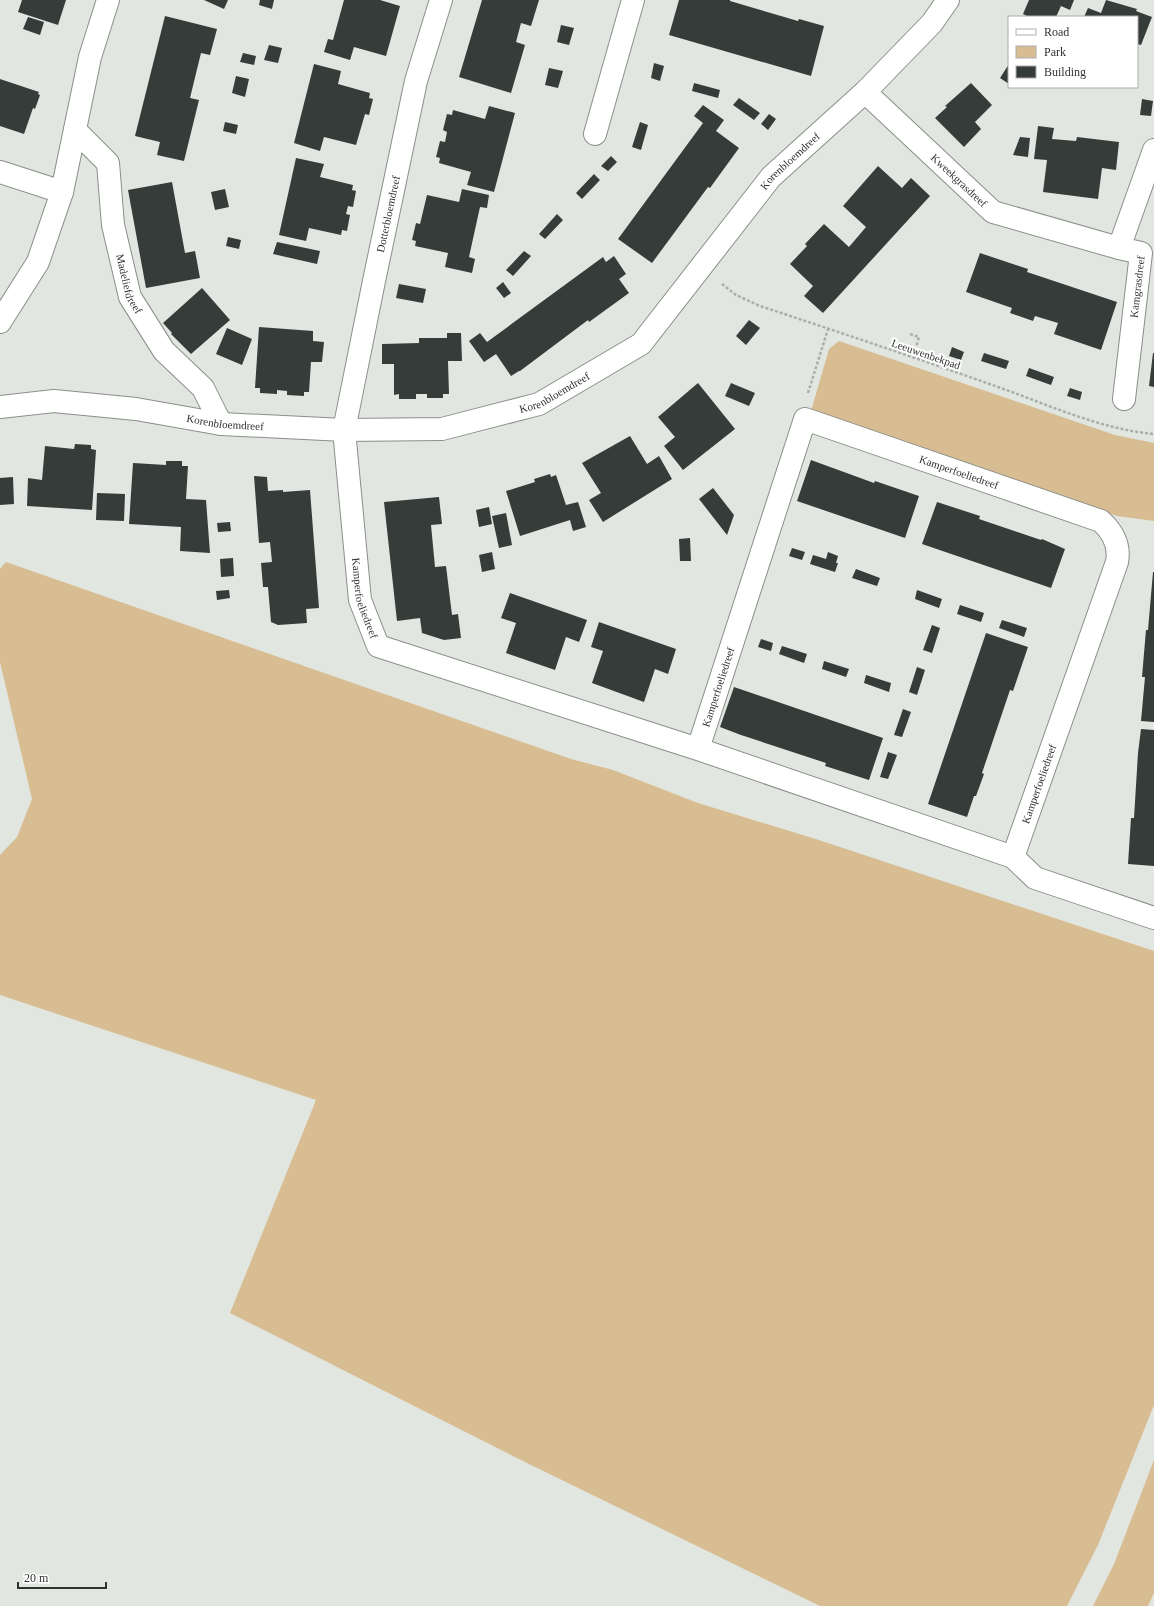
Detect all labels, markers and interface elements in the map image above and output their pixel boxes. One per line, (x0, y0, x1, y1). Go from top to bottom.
legend (1008, 16, 1138, 88)
text: Road (1044, 25, 1069, 39)
text: Park (1044, 45, 1066, 59)
text: Building (1044, 65, 1086, 79)
street label: Korenbloemdreef (758, 130, 822, 192)
street label: Kweekgrasdreef (929, 151, 990, 210)
street label: Dotterbloemdreef (374, 174, 402, 253)
street label: Madeliefdreef (114, 253, 145, 316)
street label: Kamgrasdreef (1128, 255, 1147, 318)
street label: Leeuwenbekpad (890, 337, 962, 372)
street label: Korenbloemdreef (518, 370, 592, 415)
street label: Korenbloemdreef (186, 412, 264, 432)
street label: Kamperfoeliedreef (918, 453, 1001, 491)
street label: Kamperfoeliedreef (350, 557, 381, 640)
street label: Kamperfoeliedreef (699, 645, 737, 728)
street label: Kamperfoeliedreef (1019, 742, 1058, 825)
scale bar (18, 1564, 106, 1590)
text: 20 m (24, 1571, 49, 1585)

